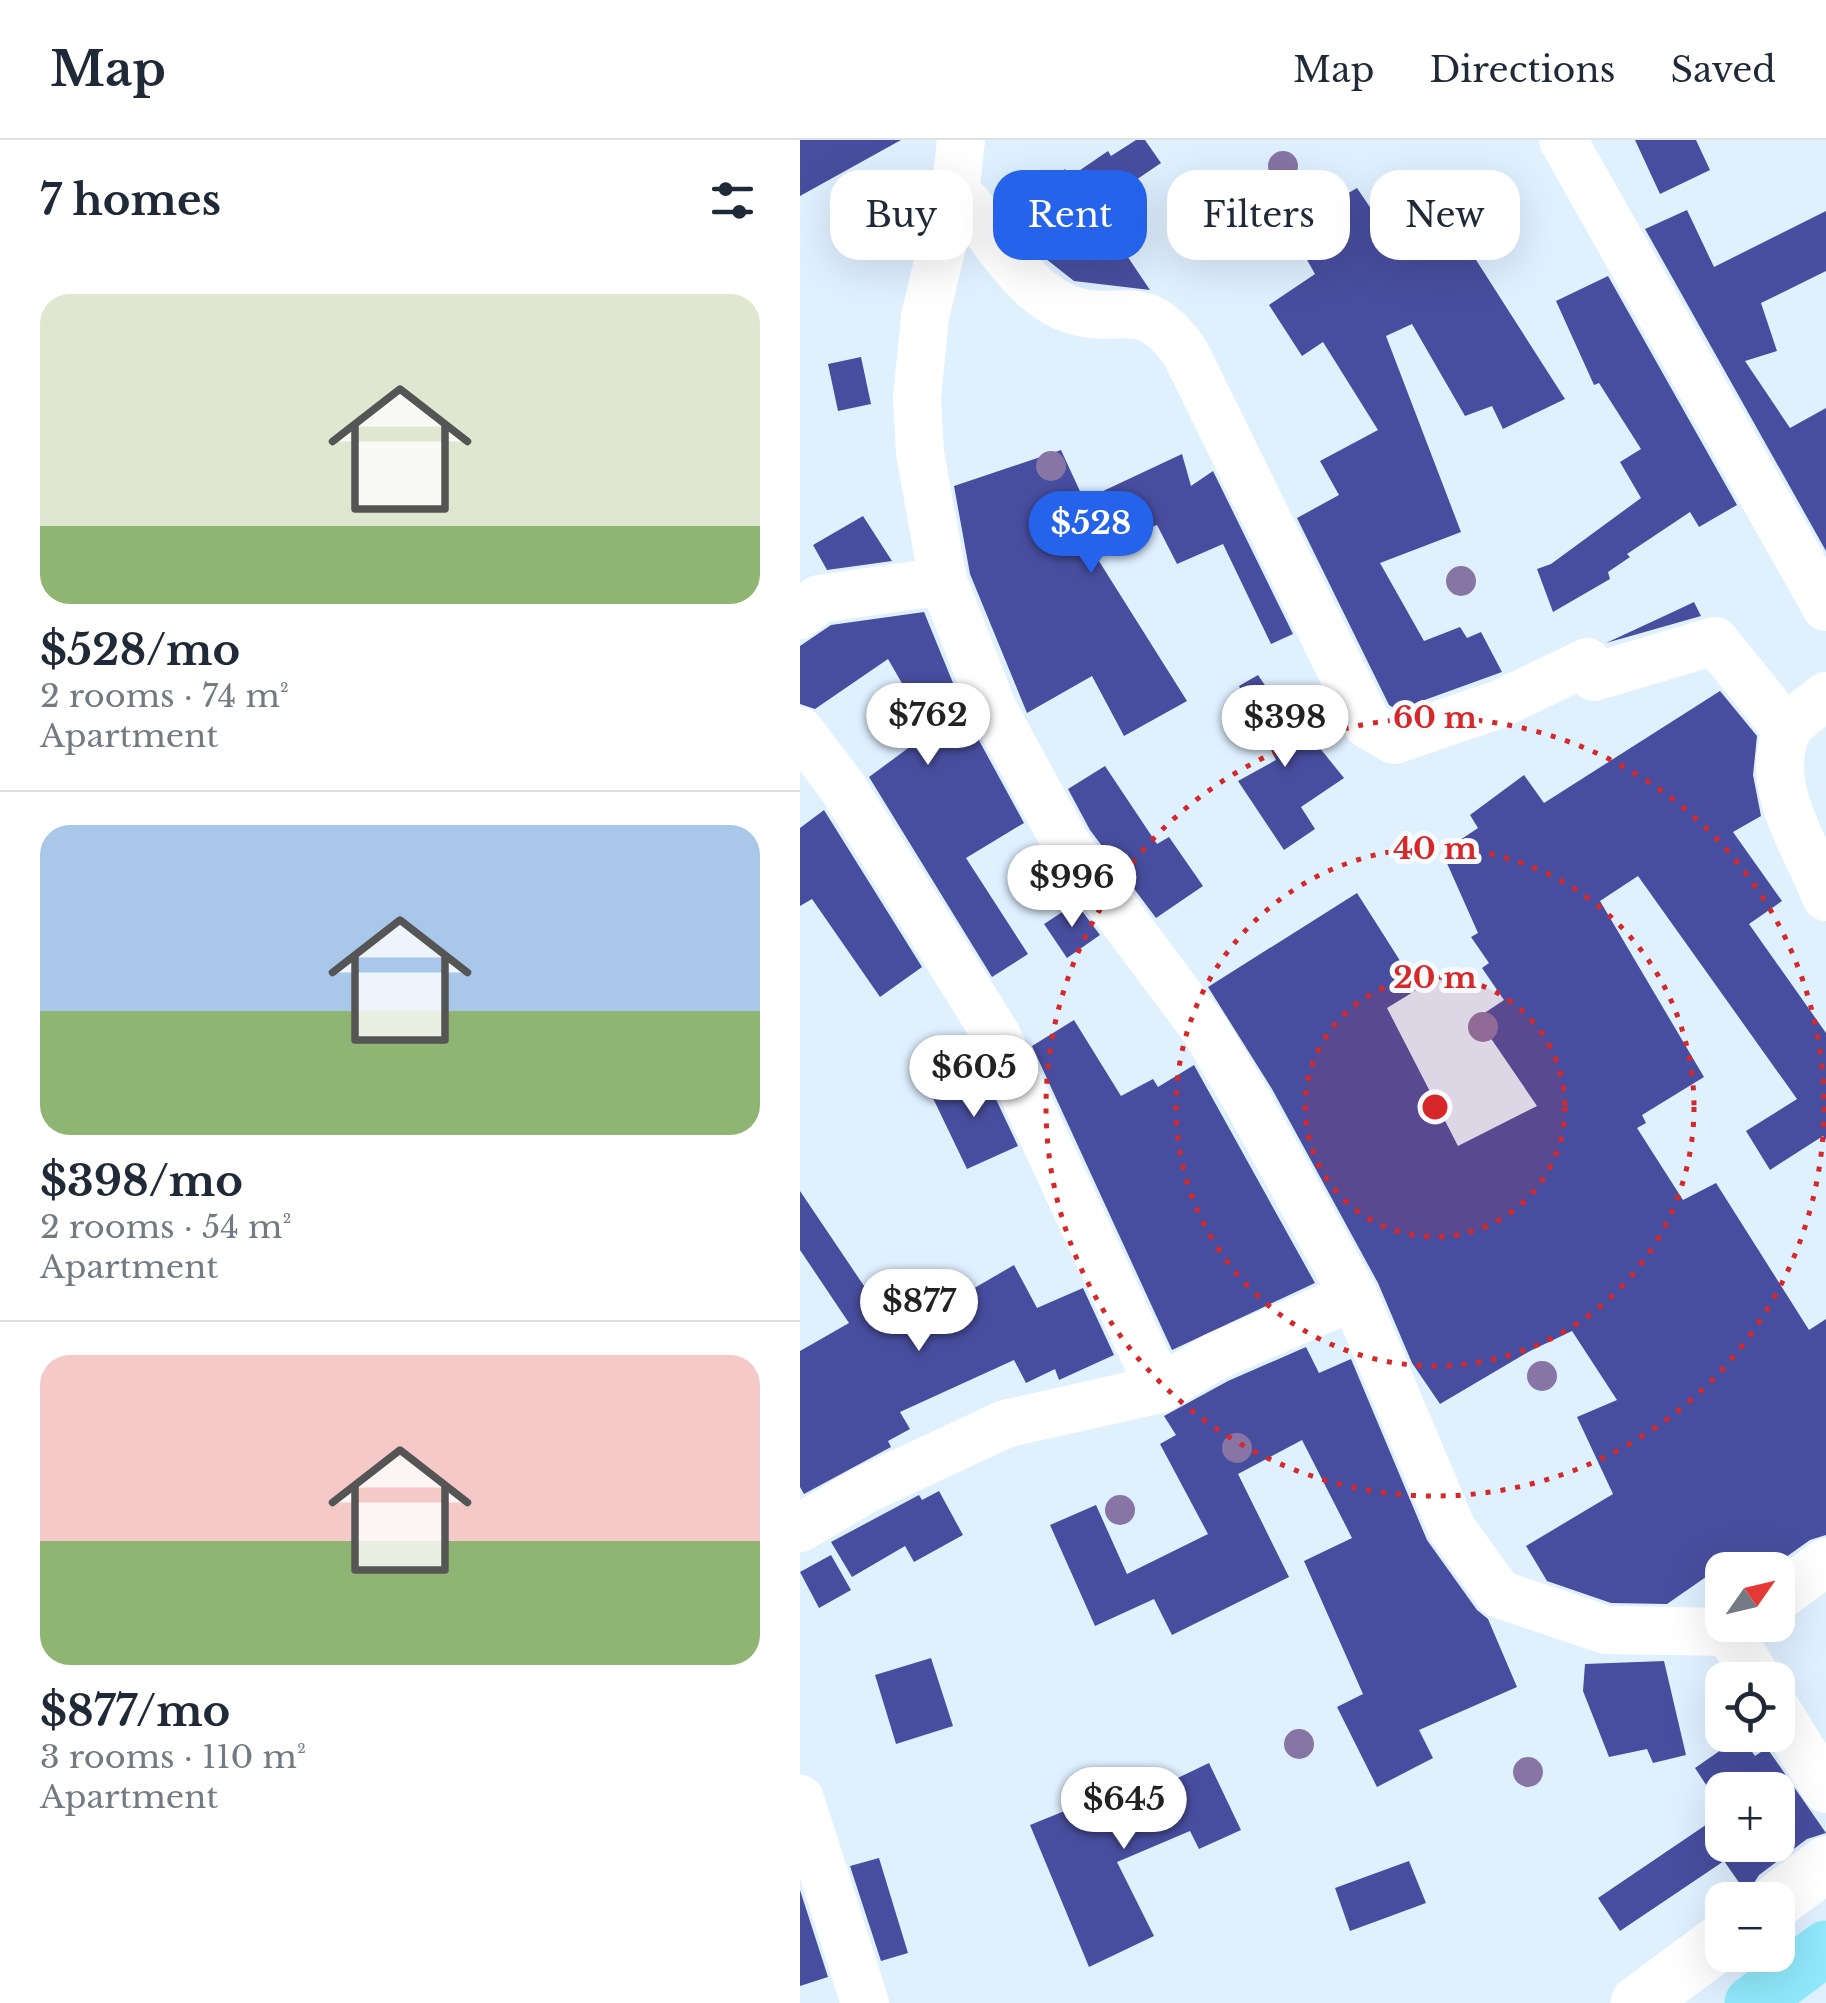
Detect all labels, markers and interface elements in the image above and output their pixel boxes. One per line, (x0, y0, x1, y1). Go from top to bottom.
text: Map (50, 39, 166, 99)
text: Map (1293, 48, 1374, 91)
text: Directions (1429, 48, 1615, 91)
text: Saved (1670, 48, 1776, 91)
chip: Buy (830, 170, 973, 260)
chip: Rent (993, 170, 1147, 260)
chip: Filters (1167, 170, 1350, 260)
chip: New (1370, 170, 1520, 260)
icon: filters (705, 173, 760, 228)
text: 7 homes (40, 174, 221, 226)
icon: home (310, 359, 490, 539)
pin: $528 (1032, 491, 1150, 576)
text: $528 (1051, 503, 1131, 543)
text: $528/mo (40, 624, 240, 676)
text: 2 rooms · 74 m² (40, 676, 289, 716)
pin: $762 (869, 683, 987, 768)
pin: $398 (1226, 685, 1344, 770)
text: $762 (888, 695, 968, 735)
text: $398 (1244, 697, 1326, 737)
text: 60 m (1393, 699, 1477, 736)
text: Apartment (40, 716, 218, 756)
text: 40 m (1393, 830, 1477, 867)
pin: $996 (1013, 845, 1131, 930)
text: $996 (1029, 857, 1115, 897)
icon: home (310, 890, 490, 1070)
text: 20 m (1393, 959, 1477, 996)
pin: $605 (915, 1035, 1033, 1120)
text: $605 (931, 1047, 1017, 1087)
centre of rings (1417, 1089, 1453, 1125)
text: $398/mo (40, 1155, 243, 1207)
text: 2 rooms · 54 m² (40, 1207, 292, 1247)
text: Apartment (40, 1247, 218, 1287)
pin: $877 (860, 1269, 978, 1354)
text: $877 (882, 1281, 956, 1321)
icon: home (310, 1420, 490, 1600)
north arrow (1705, 1552, 1795, 1642)
map controls (1705, 1552, 1795, 1972)
button: locate (1705, 1662, 1795, 1752)
text: $877/mo (40, 1685, 230, 1737)
text: 3 rooms · 110 m² (40, 1737, 306, 1777)
pin: $645 (1065, 1767, 1183, 1852)
button: + (1705, 1772, 1795, 1862)
text: Apartment (40, 1777, 218, 1817)
text: $645 (1083, 1779, 1165, 1819)
button: − (1705, 1882, 1795, 1972)

